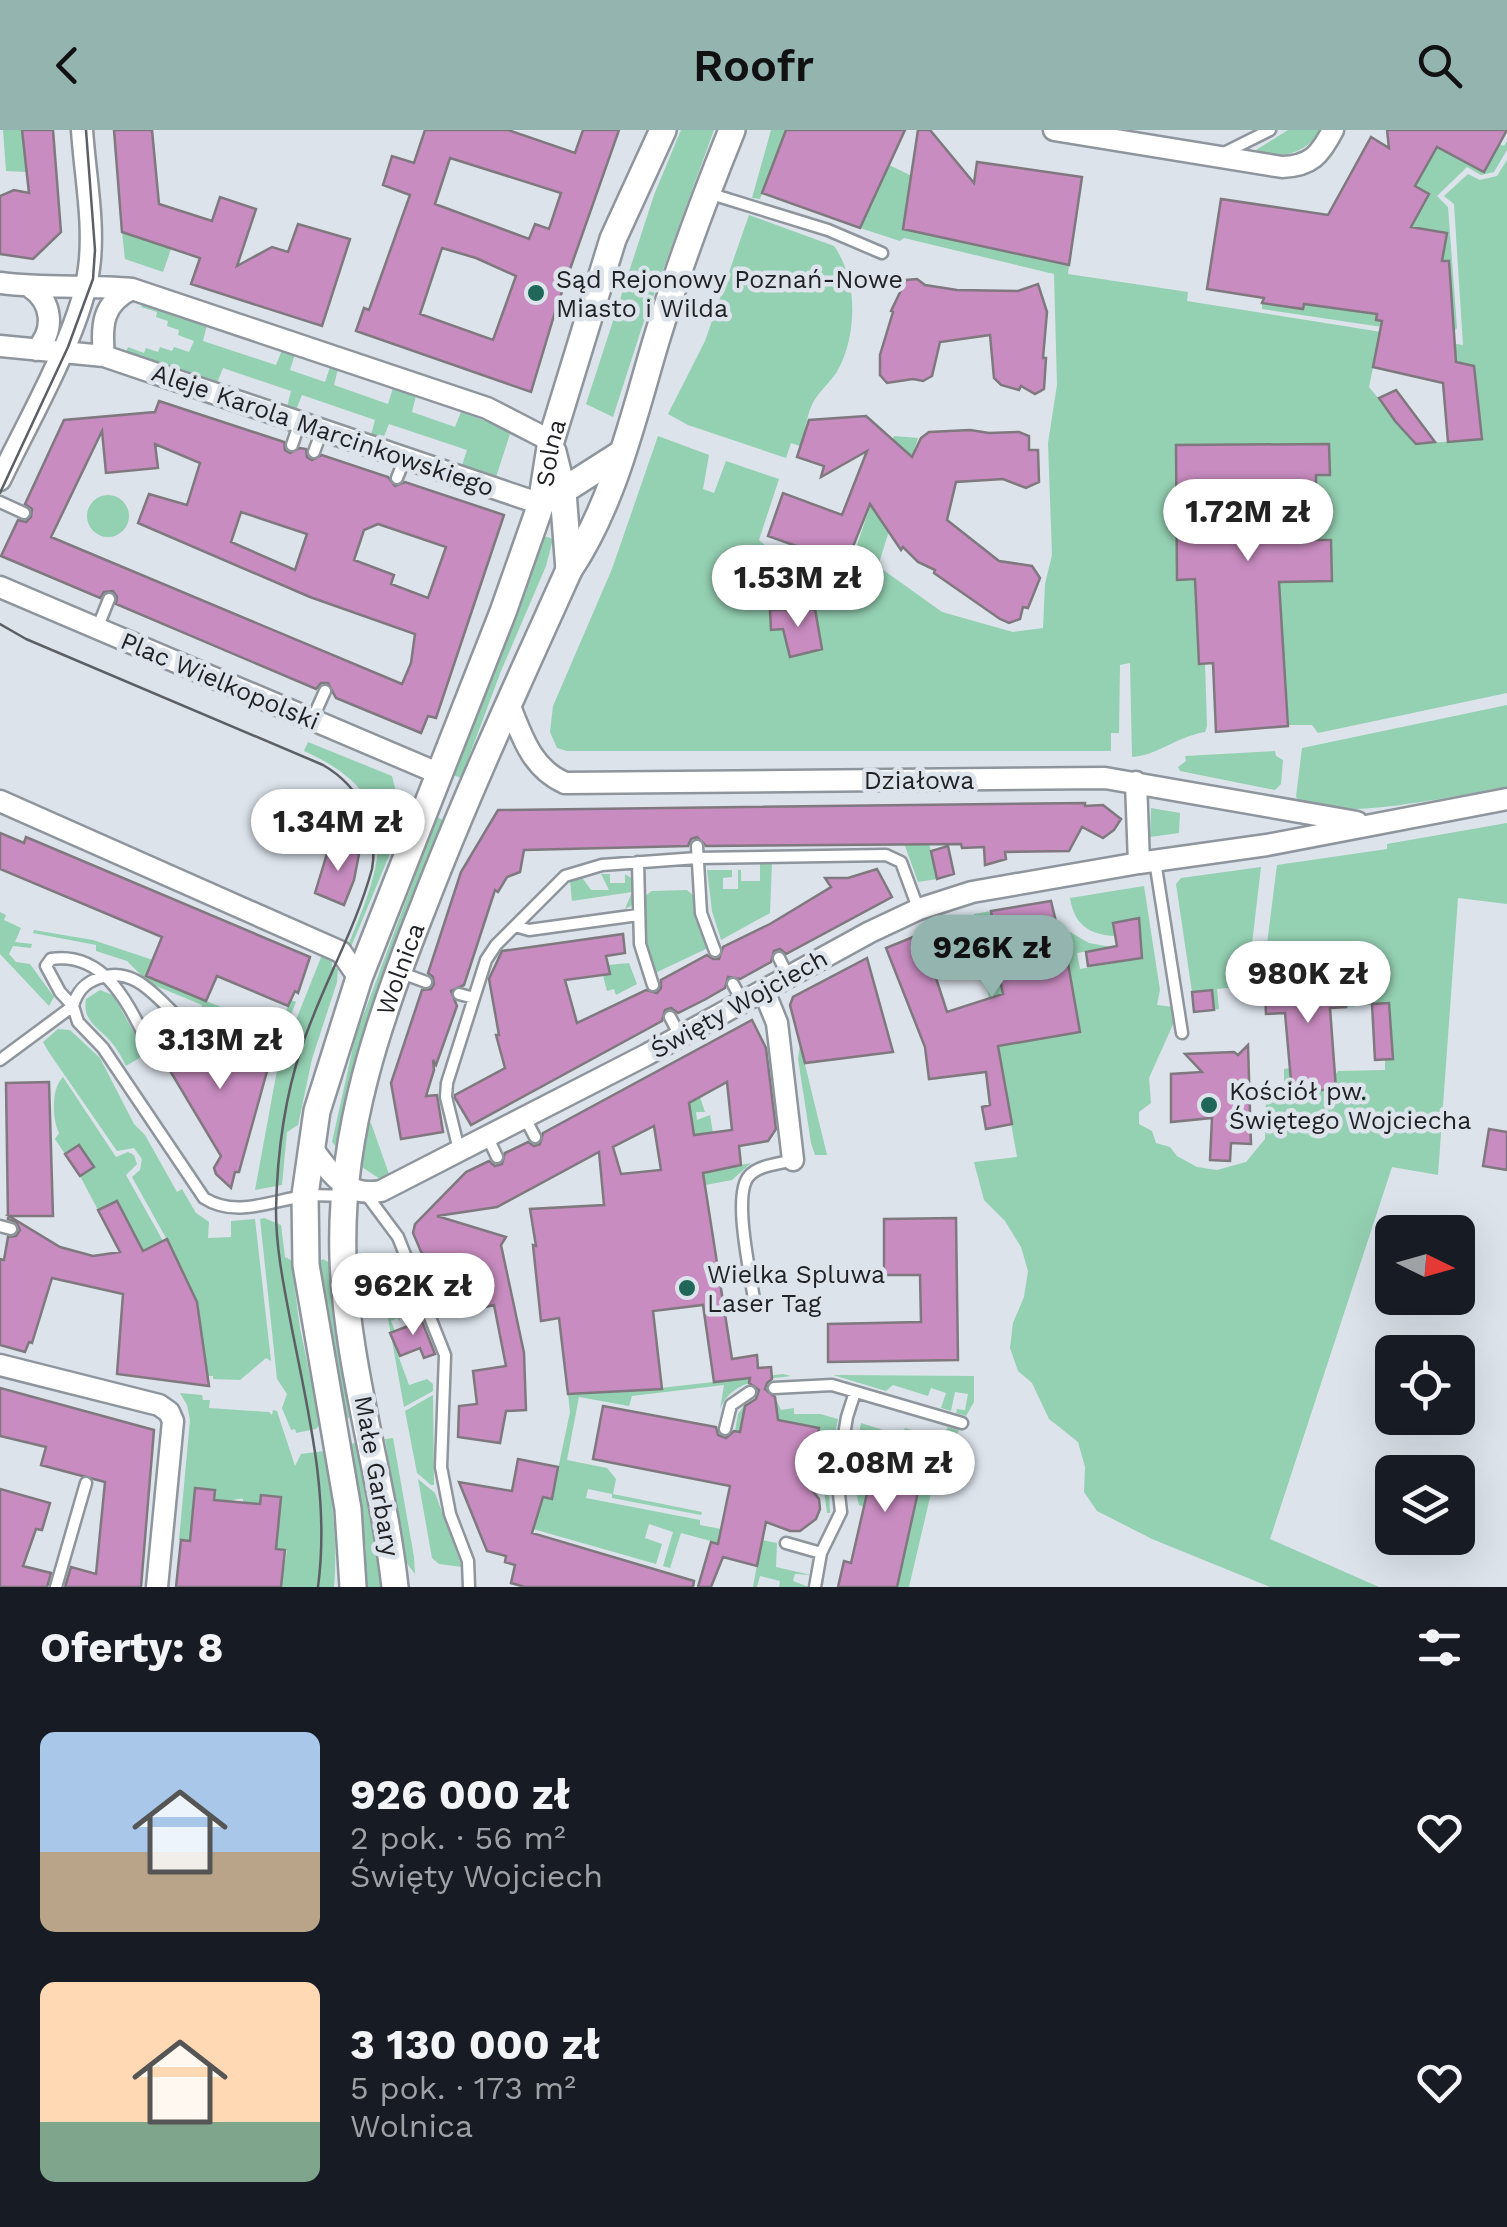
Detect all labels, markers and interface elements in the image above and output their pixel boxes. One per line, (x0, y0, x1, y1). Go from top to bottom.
icon: back (40, 38, 95, 93)
icon: search (1412, 38, 1467, 93)
text: Roofr (693, 39, 814, 92)
place label: Sąd Rejonowy Poznań-Nowe Miasto i Wilda (556, 265, 903, 323)
marker: Sąd Rejonowy Poznań-Nowe Miasto i Wilda (525, 282, 547, 304)
street label: Aleje Karola Marcinkowskiego (148, 358, 498, 502)
street label: Solna (529, 415, 571, 489)
pin: 1.72M zł (1145, 479, 1351, 564)
text: 1.72M zł (1185, 492, 1311, 530)
pin: 1.53M zł (695, 545, 901, 630)
text: 1.53M zł (734, 558, 862, 596)
street label: Plac Wielkopolski (116, 626, 324, 736)
street label: Działowa (864, 766, 974, 795)
pin: 1.34M zł (235, 789, 441, 874)
text: 1.34M zł (273, 802, 403, 840)
pin: 926K zł (900, 915, 1084, 1000)
street label: Wolnica (370, 919, 430, 1019)
text: 926K zł (933, 928, 1051, 966)
pin: 980K zł (1216, 941, 1400, 1026)
street label: Święty Wojciech (645, 943, 832, 1065)
text: 980K zł (1248, 954, 1368, 992)
pin: 3.13M zł (117, 1007, 323, 1092)
text: 3.13M zł (157, 1020, 283, 1058)
place label: Kościół pw. Świętego Wojciecha (1229, 1077, 1471, 1135)
marker: Kościół pw. Świętego Wojciecha (1198, 1094, 1220, 1116)
north arrow (1375, 1215, 1475, 1315)
map controls (1375, 1215, 1475, 1555)
pin: 962K zł (321, 1253, 505, 1338)
place label: Wielka Spluwa Laser Tag (707, 1260, 885, 1318)
text: 962K zł (354, 1266, 472, 1304)
marker: Wielka Spluwa Laser Tag (676, 1277, 698, 1299)
button: locate (1375, 1335, 1475, 1435)
street label: Małe Garbary (349, 1393, 405, 1559)
pin: 2.08M zł (782, 1430, 988, 1515)
text: 2.08M zł (817, 1443, 953, 1481)
button: layers (1375, 1455, 1475, 1555)
icon: filters (1412, 1620, 1467, 1675)
text: Oferty: 8 (40, 1623, 224, 1672)
text: 926 000 zł (350, 1770, 570, 1819)
icon: home (120, 1772, 240, 1892)
icon: heart (1412, 1805, 1467, 1860)
text: 2 pok. · 56 m² (350, 1819, 566, 1857)
text: Święty Wojciech (350, 1857, 603, 1895)
text: 3 130 000 zł (350, 2020, 600, 2069)
icon: home (120, 2022, 240, 2142)
icon: heart (1412, 2055, 1467, 2110)
text: 5 pok. · 173 m² (350, 2069, 576, 2107)
text: Wolnica (350, 2107, 473, 2145)

